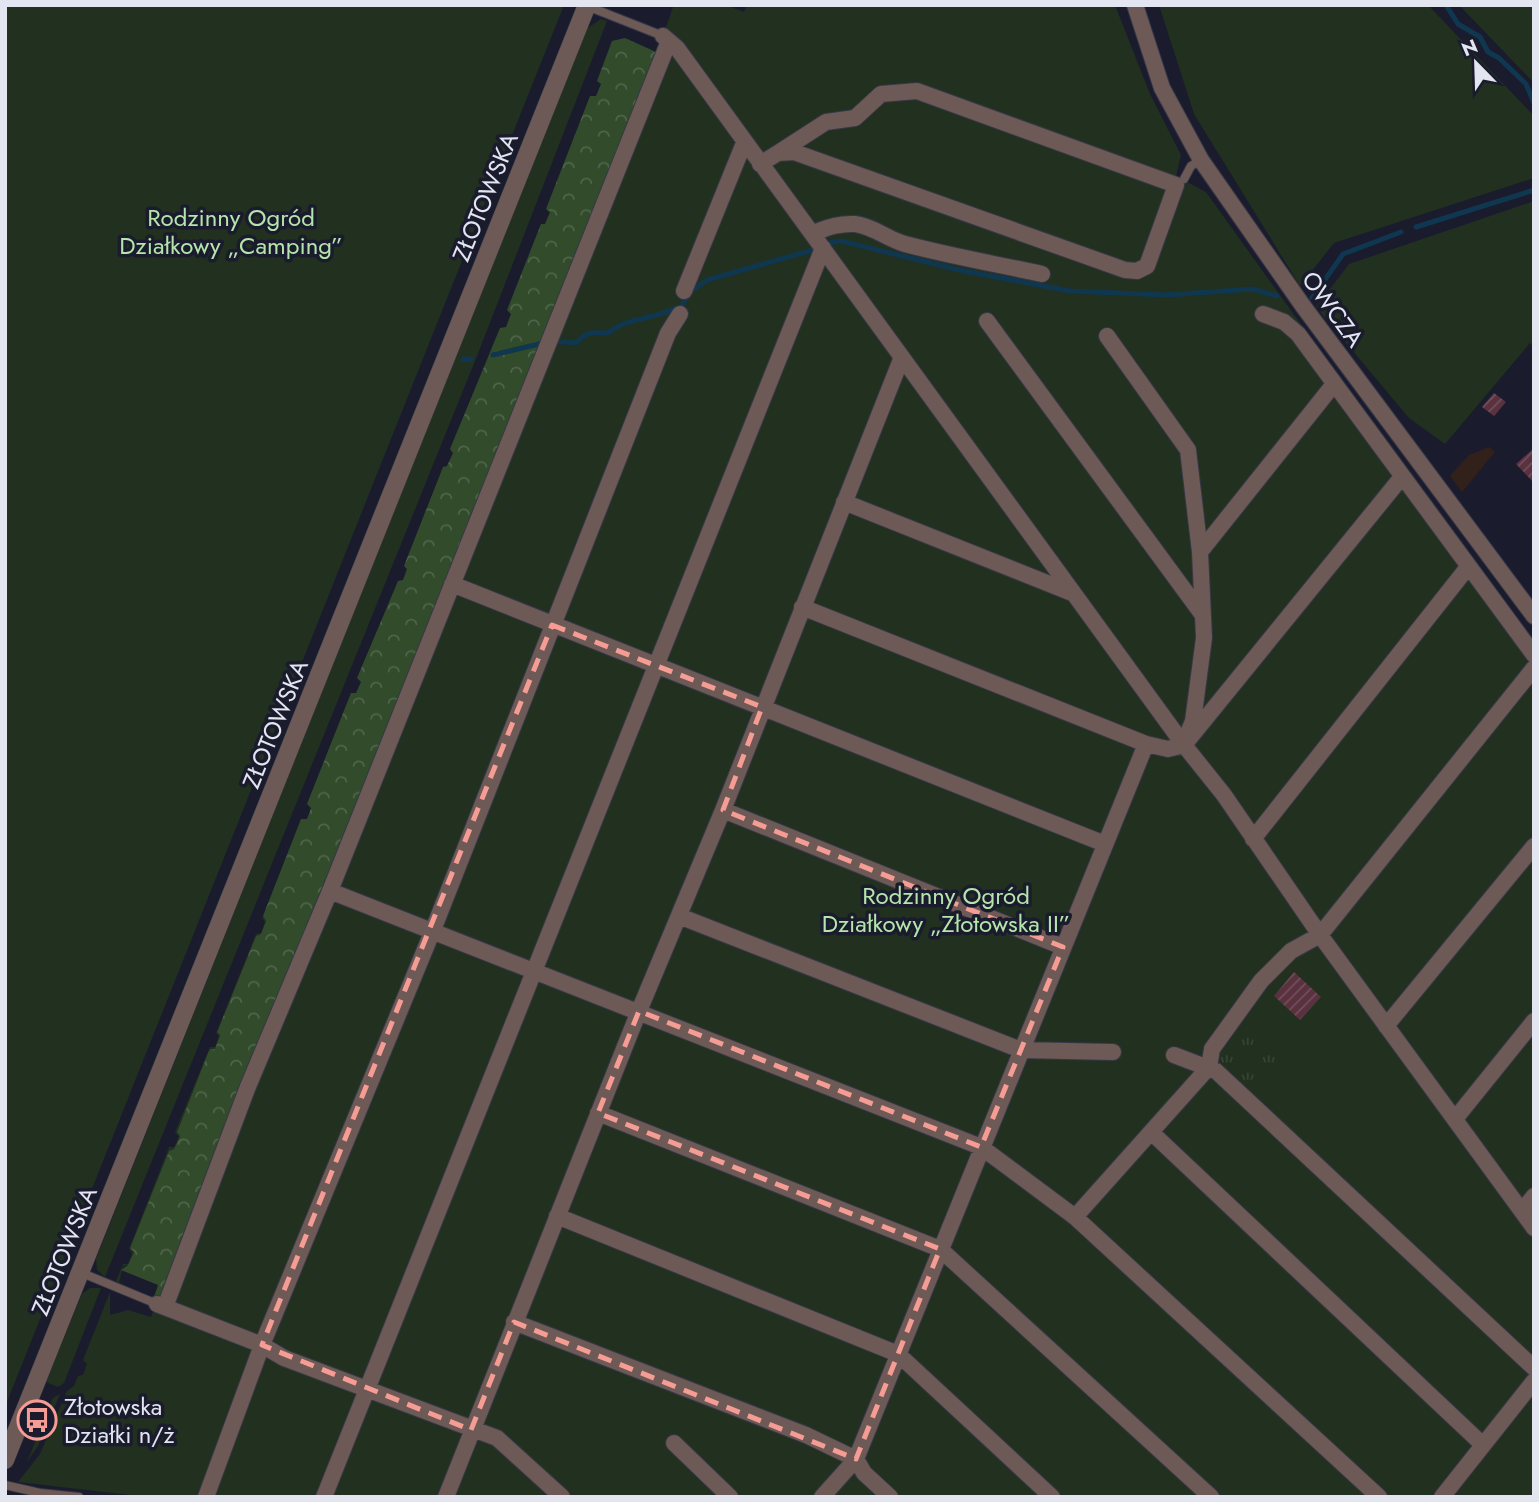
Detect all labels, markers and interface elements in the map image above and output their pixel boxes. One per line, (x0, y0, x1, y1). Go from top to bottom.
north arrow (1441, 28, 1511, 98)
text: N (1457, 32, 1482, 63)
street label: ZŁOTOWSKA (443, 127, 527, 267)
park label: Rodzinny Ogród Działkowy „Camping” (119, 200, 343, 263)
street label: OWCZA (1293, 264, 1373, 354)
street label: ZŁOTOWSKA (233, 654, 317, 794)
park label: Rodzinny Ogród Działkowy „Złotowska II” (822, 878, 1070, 941)
street label: ZŁOTOWSKA (22, 1181, 106, 1321)
place label: Złotowska Działki n/ż (64, 1389, 175, 1452)
bus stop icon: Złotowska Działki n/ż (16, 1399, 58, 1441)

